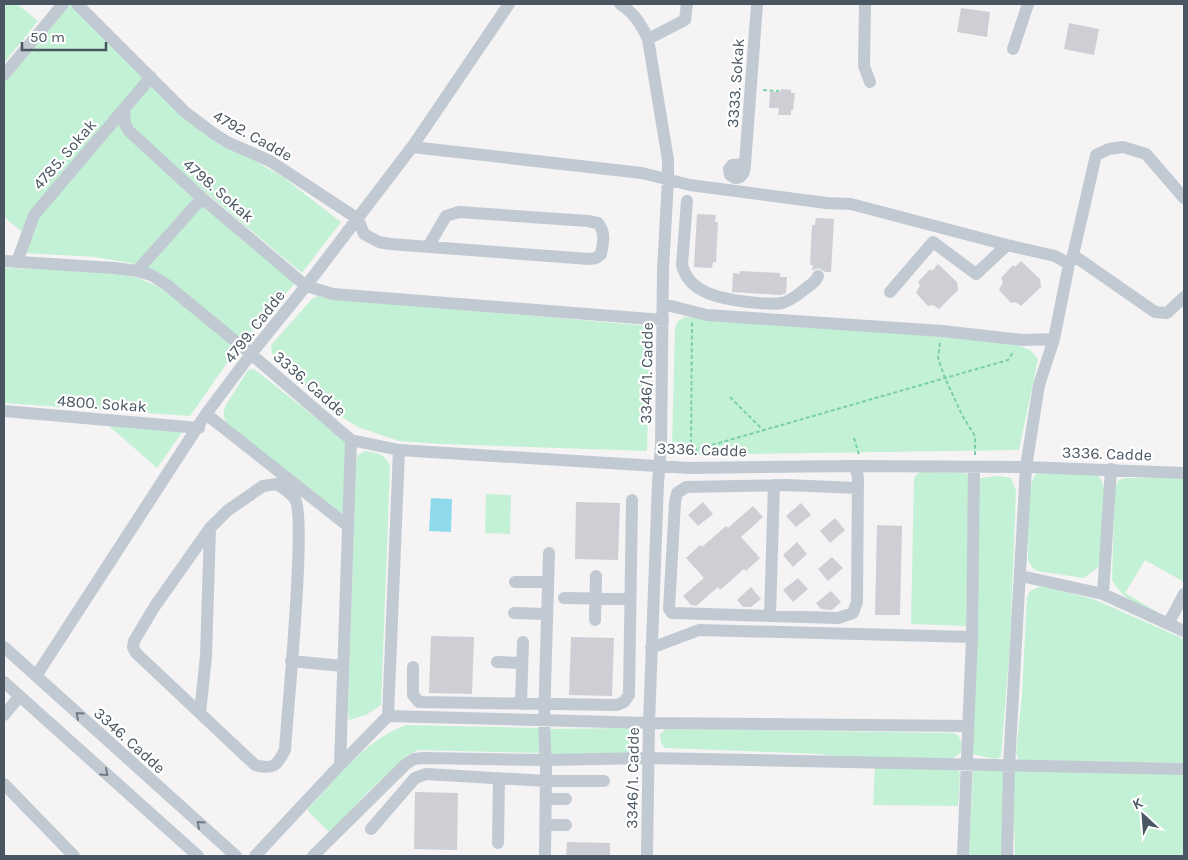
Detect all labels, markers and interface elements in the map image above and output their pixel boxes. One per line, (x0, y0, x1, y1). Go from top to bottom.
scale bar (22, 20, 106, 52)
text: 50 m (30, 28, 65, 46)
street label: 3333. Sokak (723, 38, 748, 128)
street label: 4792. Cadde (210, 106, 296, 165)
street label: 4785. Sokak (29, 115, 100, 193)
street label: 4798. Sokak (179, 155, 258, 226)
street label: 4799. Cadde (220, 286, 289, 367)
street label: 3346/1. Cadde (636, 322, 657, 424)
street label: 3336. Cadde (269, 347, 350, 420)
street label: 4800. Sokak (57, 391, 147, 416)
street label: 3336. Cadde (657, 438, 747, 461)
street label: 3336. Cadde (1062, 442, 1152, 465)
street label: 3346. Cadde (90, 703, 169, 777)
one-way arrow (75, 712, 84, 721)
street label: 3346/1. Cadde (622, 727, 643, 829)
one-way arrow (100, 768, 109, 777)
north arrow (1118, 790, 1168, 840)
text: K (1130, 794, 1146, 813)
one-way arrow (196, 821, 205, 830)

